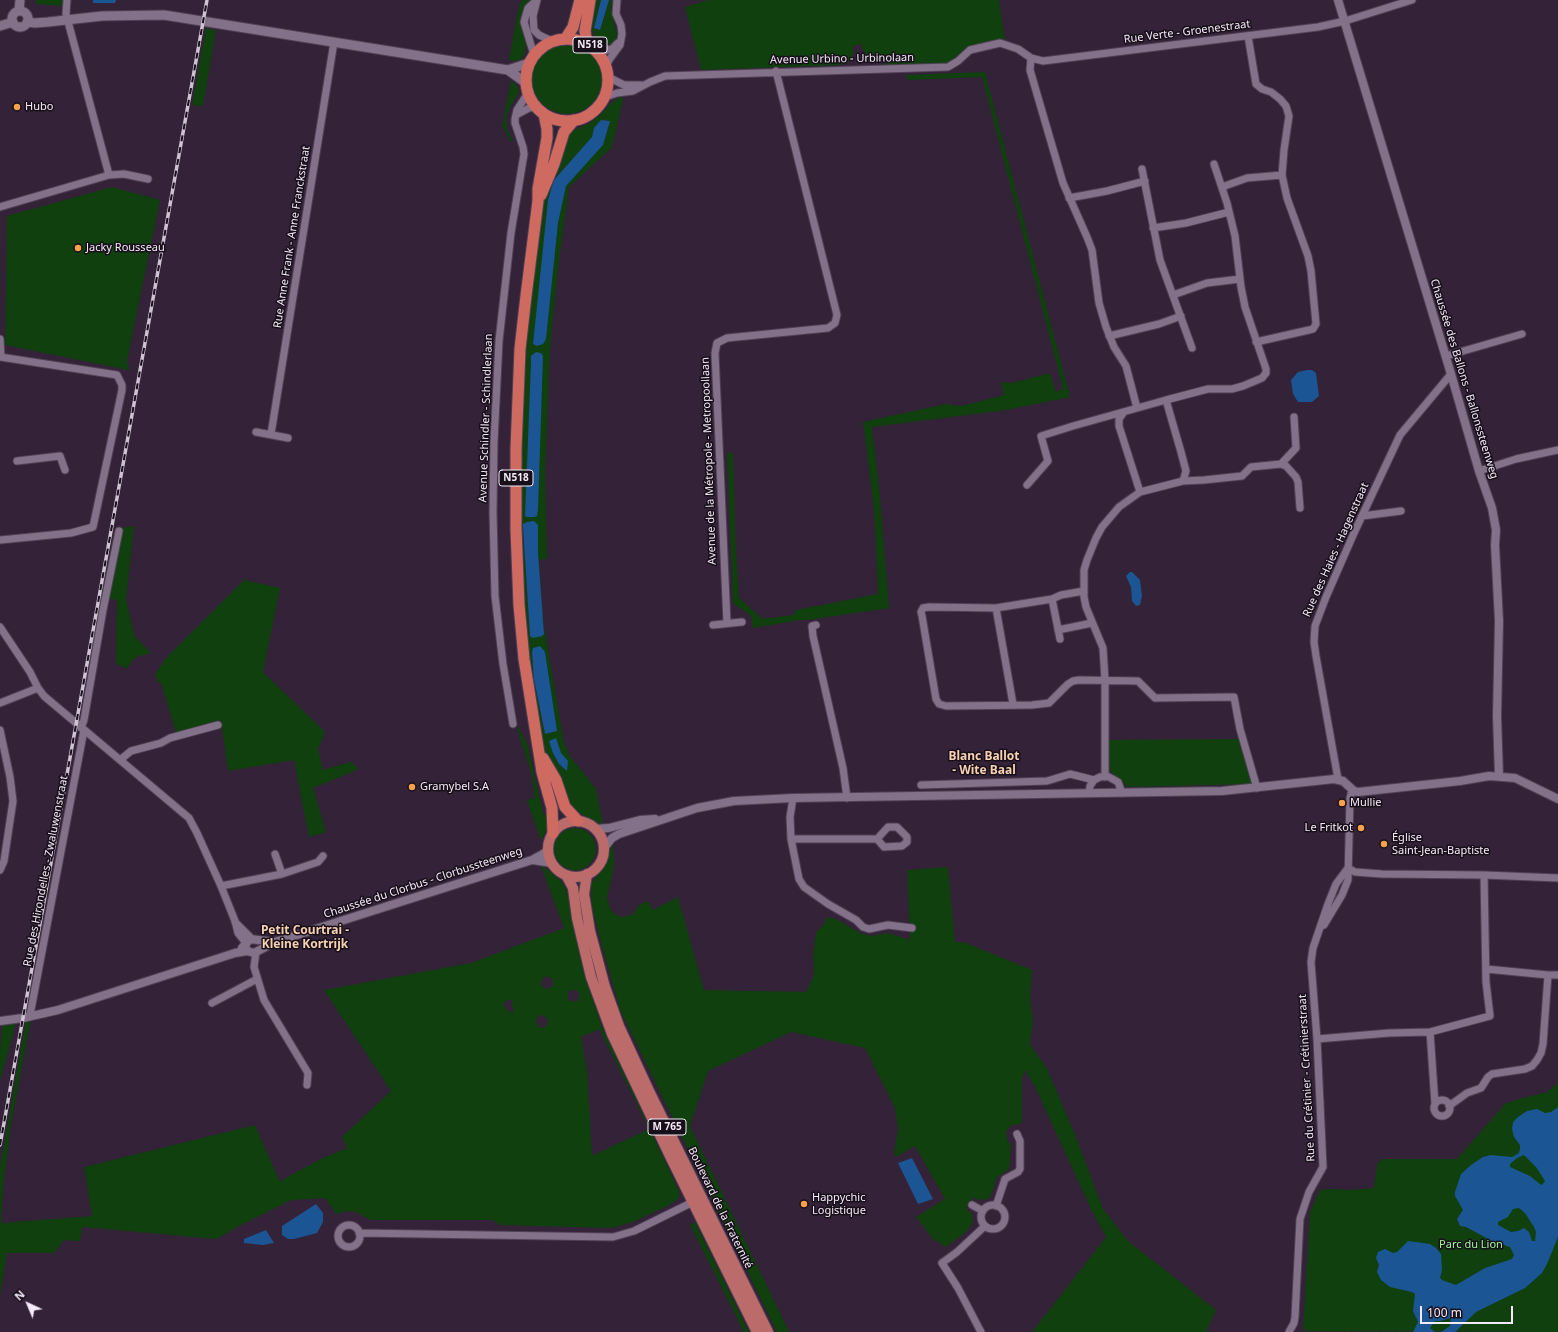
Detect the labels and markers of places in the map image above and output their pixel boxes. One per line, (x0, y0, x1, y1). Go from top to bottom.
place label: Hubo (25, 100, 53, 114)
marker: Hubo (12, 102, 22, 112)
place label: Jacky Rousseau (86, 241, 165, 255)
marker: Jacky Rousseau (73, 243, 83, 253)
place label: Gramybel S.A (420, 780, 489, 794)
marker: Gramybel S.A (407, 782, 417, 792)
place label: Mullie (1350, 796, 1381, 810)
marker: Mullie (1337, 798, 1347, 808)
place label: Le Fritkot (1305, 821, 1353, 835)
marker: Le Fritkot (1356, 823, 1366, 833)
place label: Église Saint-Jean-Baptiste (1392, 831, 1489, 857)
marker: Église Saint-Jean-Baptiste (1379, 839, 1389, 849)
place label: Happychic Logistique (812, 1191, 866, 1217)
marker: Happychic Logistique (799, 1199, 809, 1209)

